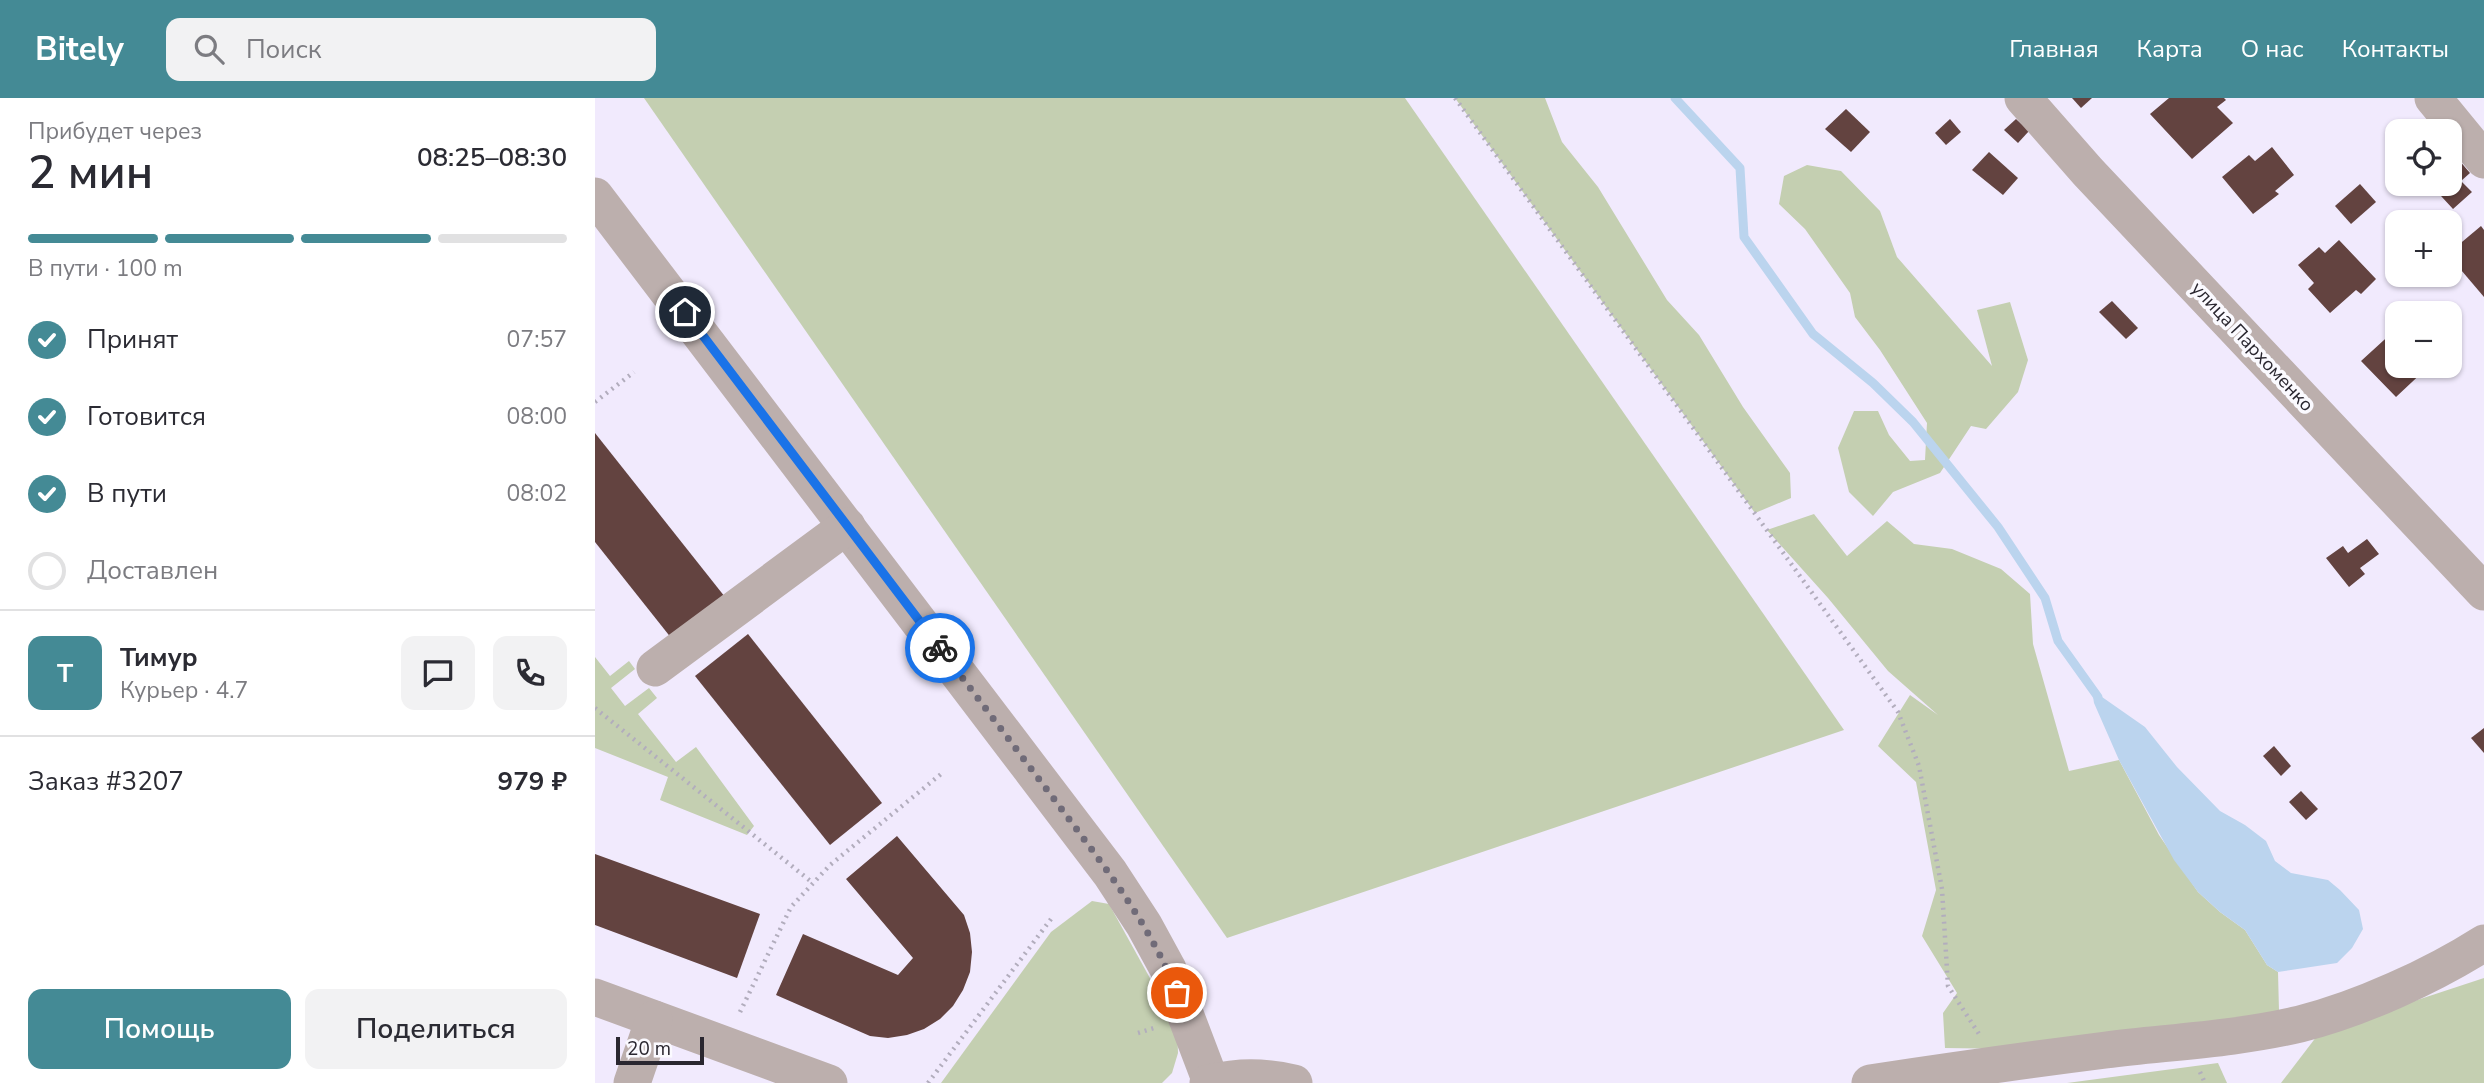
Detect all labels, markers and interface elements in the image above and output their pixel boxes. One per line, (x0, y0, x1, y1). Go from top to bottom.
search box (166, 18, 656, 81)
text: Bitely (35, 27, 124, 72)
icon: search (190, 30, 228, 68)
text: Поиск (246, 32, 322, 67)
text: Главная (2009, 33, 2099, 65)
text: Карта (2137, 33, 2203, 65)
text: О нас (2241, 33, 2304, 65)
text: Контакты (2342, 33, 2449, 65)
text: Прибудет через (28, 116, 202, 147)
map controls (2385, 119, 2462, 378)
button: locate (2385, 119, 2462, 196)
text: 08:25–08:30 (417, 140, 567, 175)
text: 2 мин (28, 141, 153, 204)
button: + (2385, 210, 2462, 287)
text: В пути · 100 m (28, 253, 183, 284)
street label: улица Пархоменко (2185, 276, 2319, 417)
pin (655, 282, 715, 342)
icon: home (666, 293, 704, 331)
button: − (2385, 301, 2462, 378)
icon: check (28, 321, 66, 359)
text: Принят (87, 322, 178, 357)
text: 07:57 (507, 324, 567, 355)
icon: check (28, 398, 66, 436)
text: Готовится (87, 399, 206, 434)
text: 08:00 (507, 401, 567, 432)
icon: check (28, 475, 66, 513)
text: В пути (87, 476, 167, 511)
text: 08:02 (507, 478, 567, 509)
text: Доставлен (87, 553, 218, 588)
courier (905, 613, 975, 683)
icon: bike (921, 629, 959, 667)
button: chat (401, 636, 475, 710)
button: phone (493, 636, 567, 710)
text: Тимур (120, 640, 198, 675)
text: Т (57, 656, 73, 691)
text: Курьер · 4.7 (120, 675, 248, 706)
text: Заказ #3207 (28, 764, 184, 799)
text: 979 ₽ (498, 764, 567, 799)
pin (1147, 963, 1207, 1023)
icon: bag (1158, 974, 1196, 1012)
button: Помощь (28, 989, 291, 1069)
button: Поделиться (305, 989, 567, 1069)
scale bar (616, 1034, 703, 1066)
text: 20 m (627, 1036, 671, 1062)

